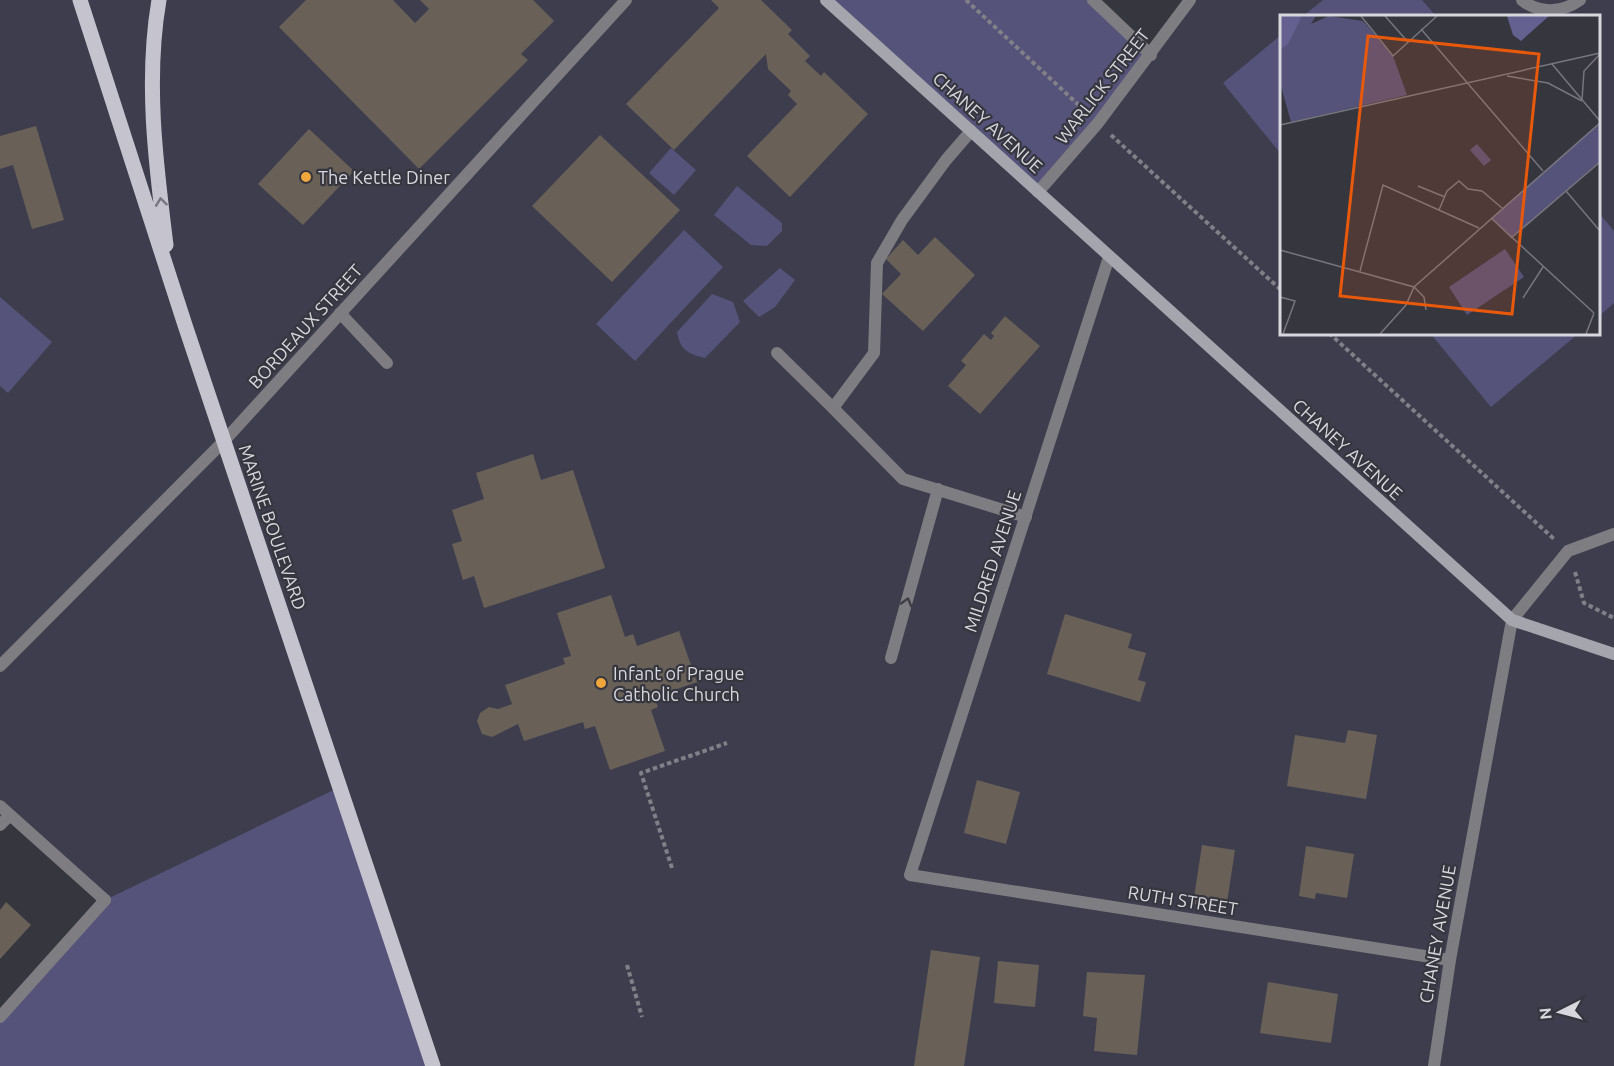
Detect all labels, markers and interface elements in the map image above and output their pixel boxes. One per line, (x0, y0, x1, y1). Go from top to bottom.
inset map (1280, 15, 1599, 334)
street label: WARLICK STREET (1051, 25, 1153, 147)
street label: CHANEY AVENUE (929, 68, 1047, 176)
place label: The Kettle Diner (318, 167, 450, 187)
marker: The Kettle Diner (299, 170, 313, 184)
one-way arrow (155, 197, 168, 206)
street label: BORDEAUX STREET (244, 260, 366, 392)
street label: CHANEY AVENUE (1289, 395, 1407, 503)
street label: MARINE BOULEVARD (235, 442, 311, 612)
street label: MILDRED AVENUE (960, 488, 1024, 634)
one-way arrow (899, 597, 912, 607)
place label: Infant of Prague Catholic Church (613, 663, 744, 704)
marker: Infant of Prague Catholic Church (594, 676, 608, 690)
street label: CHANEY AVENUE (1415, 863, 1459, 1005)
street label: RUTH STREET (1127, 881, 1239, 919)
north arrow (1530, 982, 1590, 1042)
text: N (1536, 1007, 1555, 1020)

